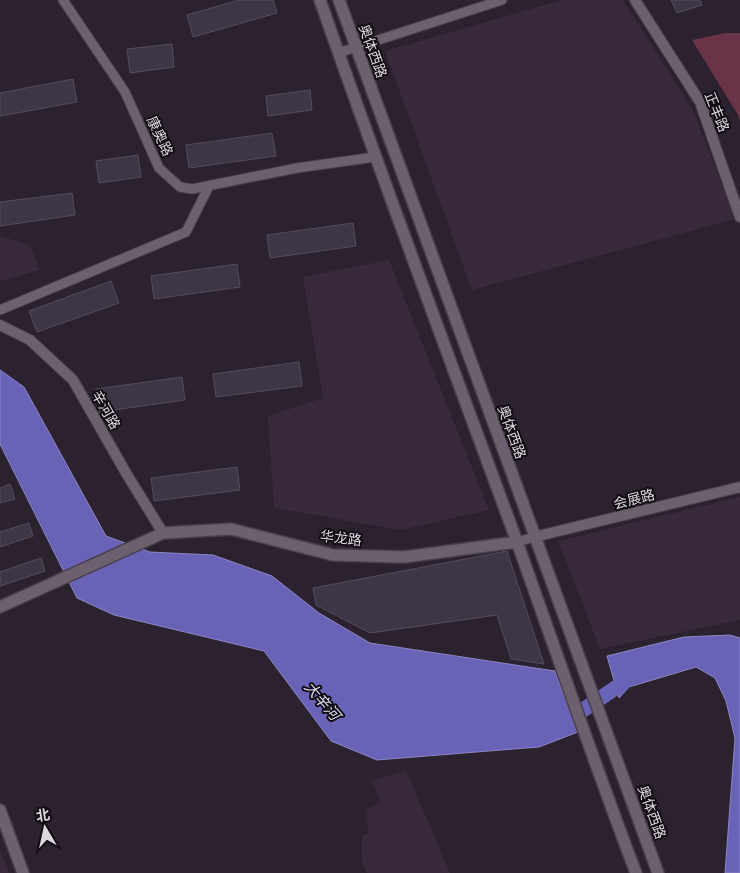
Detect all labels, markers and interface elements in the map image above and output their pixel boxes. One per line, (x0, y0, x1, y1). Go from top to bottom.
street label: 奥体西路 (355, 22, 390, 80)
street label: 正丰路 (701, 90, 732, 135)
street label: 康奥路 (143, 114, 176, 159)
street label: 辛河路 (88, 388, 123, 433)
street label: 奥体西路 (494, 403, 529, 461)
street label: 会展路 (612, 486, 657, 513)
street label: 华龙路 (319, 528, 363, 549)
water label: 大辛河 (300, 678, 346, 727)
street label: 奥体西路 (634, 783, 669, 841)
north arrow (20, 803, 70, 853)
text: 北 (35, 806, 51, 825)

